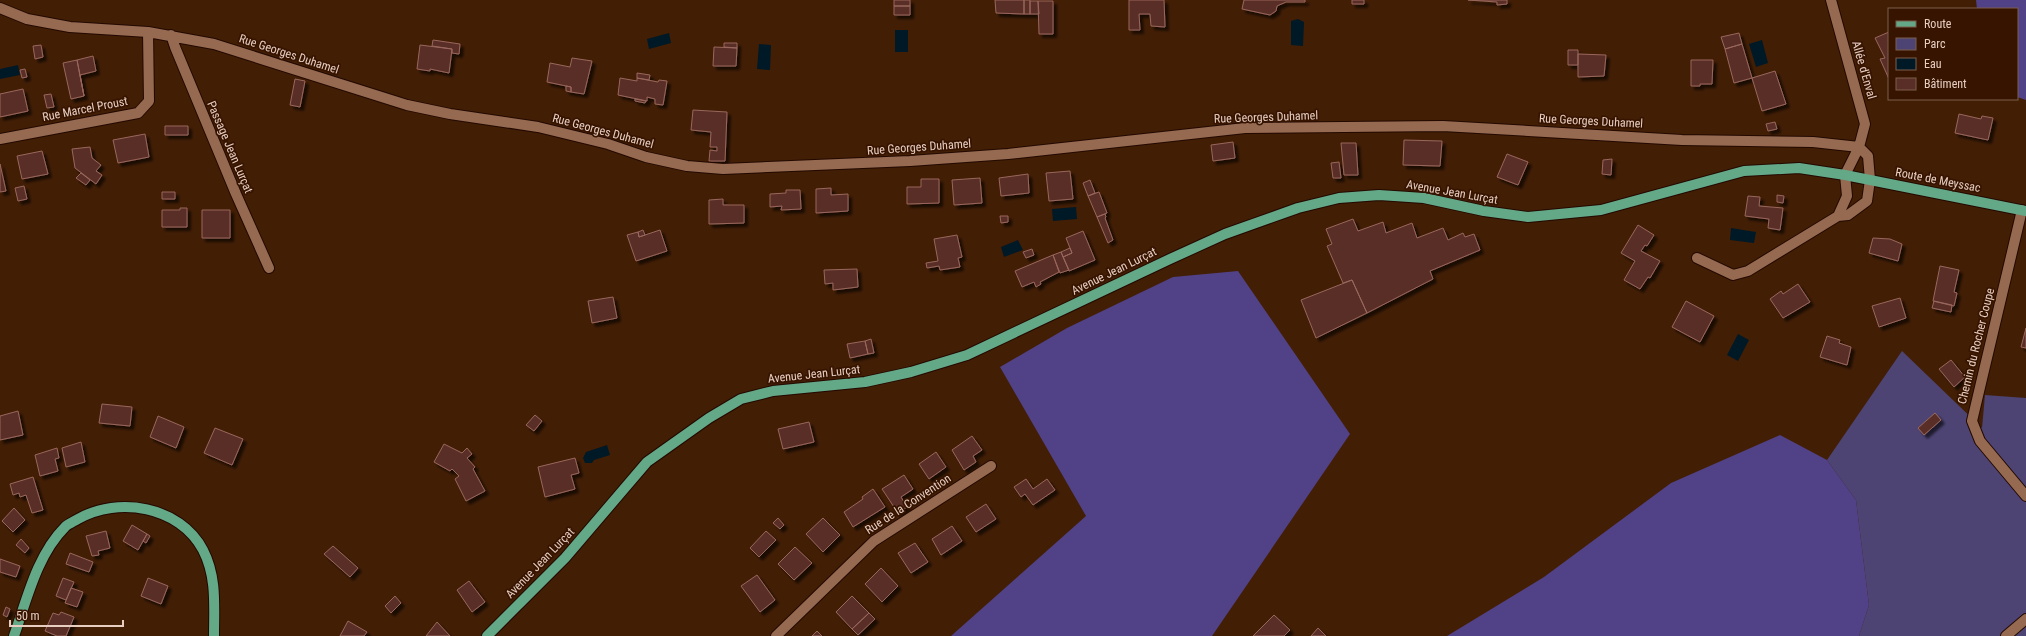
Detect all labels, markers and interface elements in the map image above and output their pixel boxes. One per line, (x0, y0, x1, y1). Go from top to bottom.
legend (1888, 8, 2018, 100)
text: Route (1924, 17, 1952, 31)
street label: Rue Georges Duhamel (237, 31, 341, 77)
text: Parc (1924, 37, 1946, 51)
street label: Allée d'Enval (1849, 39, 1879, 101)
text: Eau (1924, 57, 1942, 71)
text: Bâtiment (1924, 77, 1967, 91)
street label: Rue Marcel Proust (41, 94, 129, 124)
street label: Passage Jean Lurçat (204, 99, 256, 196)
street label: Rue Georges Duhamel (1214, 108, 1318, 126)
street label: Rue Georges Duhamel (551, 111, 655, 151)
street label: Rue Georges Duhamel (1539, 111, 1643, 131)
street label: Rue Georges Duhamel (867, 136, 971, 158)
street label: Route de Meyssac (1894, 165, 1982, 195)
street label: Avenue Jean Lurçat (1405, 177, 1499, 207)
street label: Avenue Jean Lurçat (1069, 244, 1159, 298)
street label: Chemin du Rocher Coupe (1955, 286, 1997, 405)
street label: Avenue Jean Lurçat (767, 362, 861, 386)
street label: Rue de la Convention (862, 471, 954, 537)
street label: Avenue Jean Lurçat (503, 524, 578, 601)
scale bar (10, 602, 123, 628)
text: 50 m (16, 609, 40, 623)

